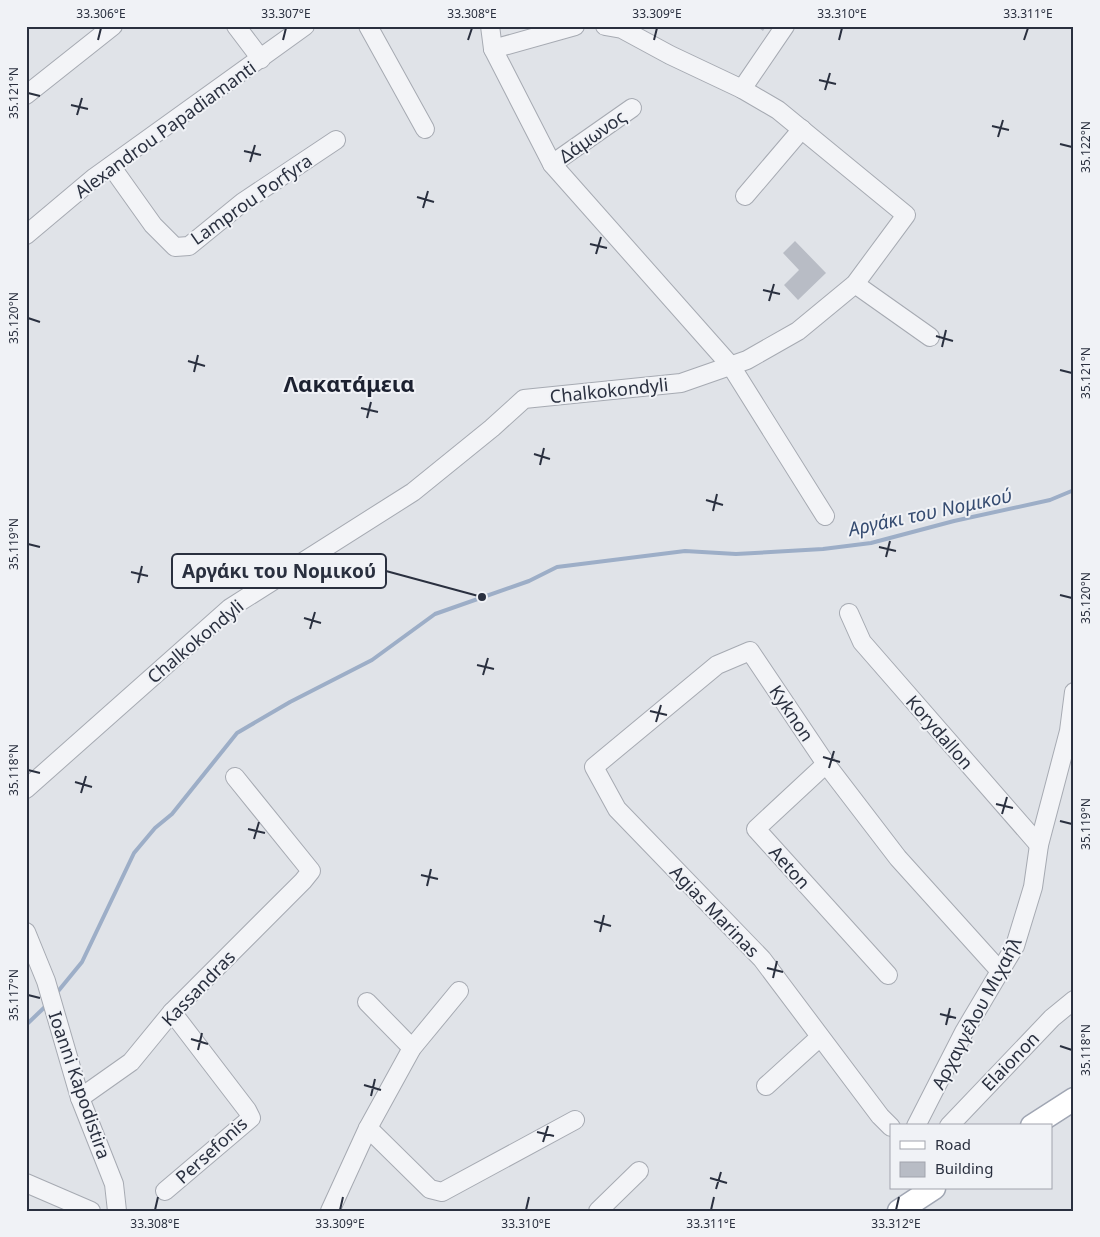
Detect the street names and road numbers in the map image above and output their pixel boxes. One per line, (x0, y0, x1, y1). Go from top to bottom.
street label: Alexandrou Papadiamanti (69, 55, 261, 203)
street label: Δάμωνος (554, 104, 630, 168)
street label: Lamprou Porfyra (186, 148, 316, 250)
street label: Chalkokondyli (549, 372, 669, 408)
street label: Chalkokondyli (142, 594, 248, 688)
street label: Kyknon (764, 680, 820, 746)
street label: Korydallon (901, 690, 979, 774)
street label: Aeton (764, 840, 816, 894)
street label: Agias Marinas (665, 860, 765, 962)
street label: Αρχαγγέλου Μιχαήλ (926, 932, 1027, 1093)
street label: Kassandras (156, 945, 240, 1031)
street label: Ioanni Kapodistira (44, 1008, 116, 1162)
street label: Elaionon (976, 1026, 1044, 1096)
street label: Persefonis (170, 1111, 252, 1189)

